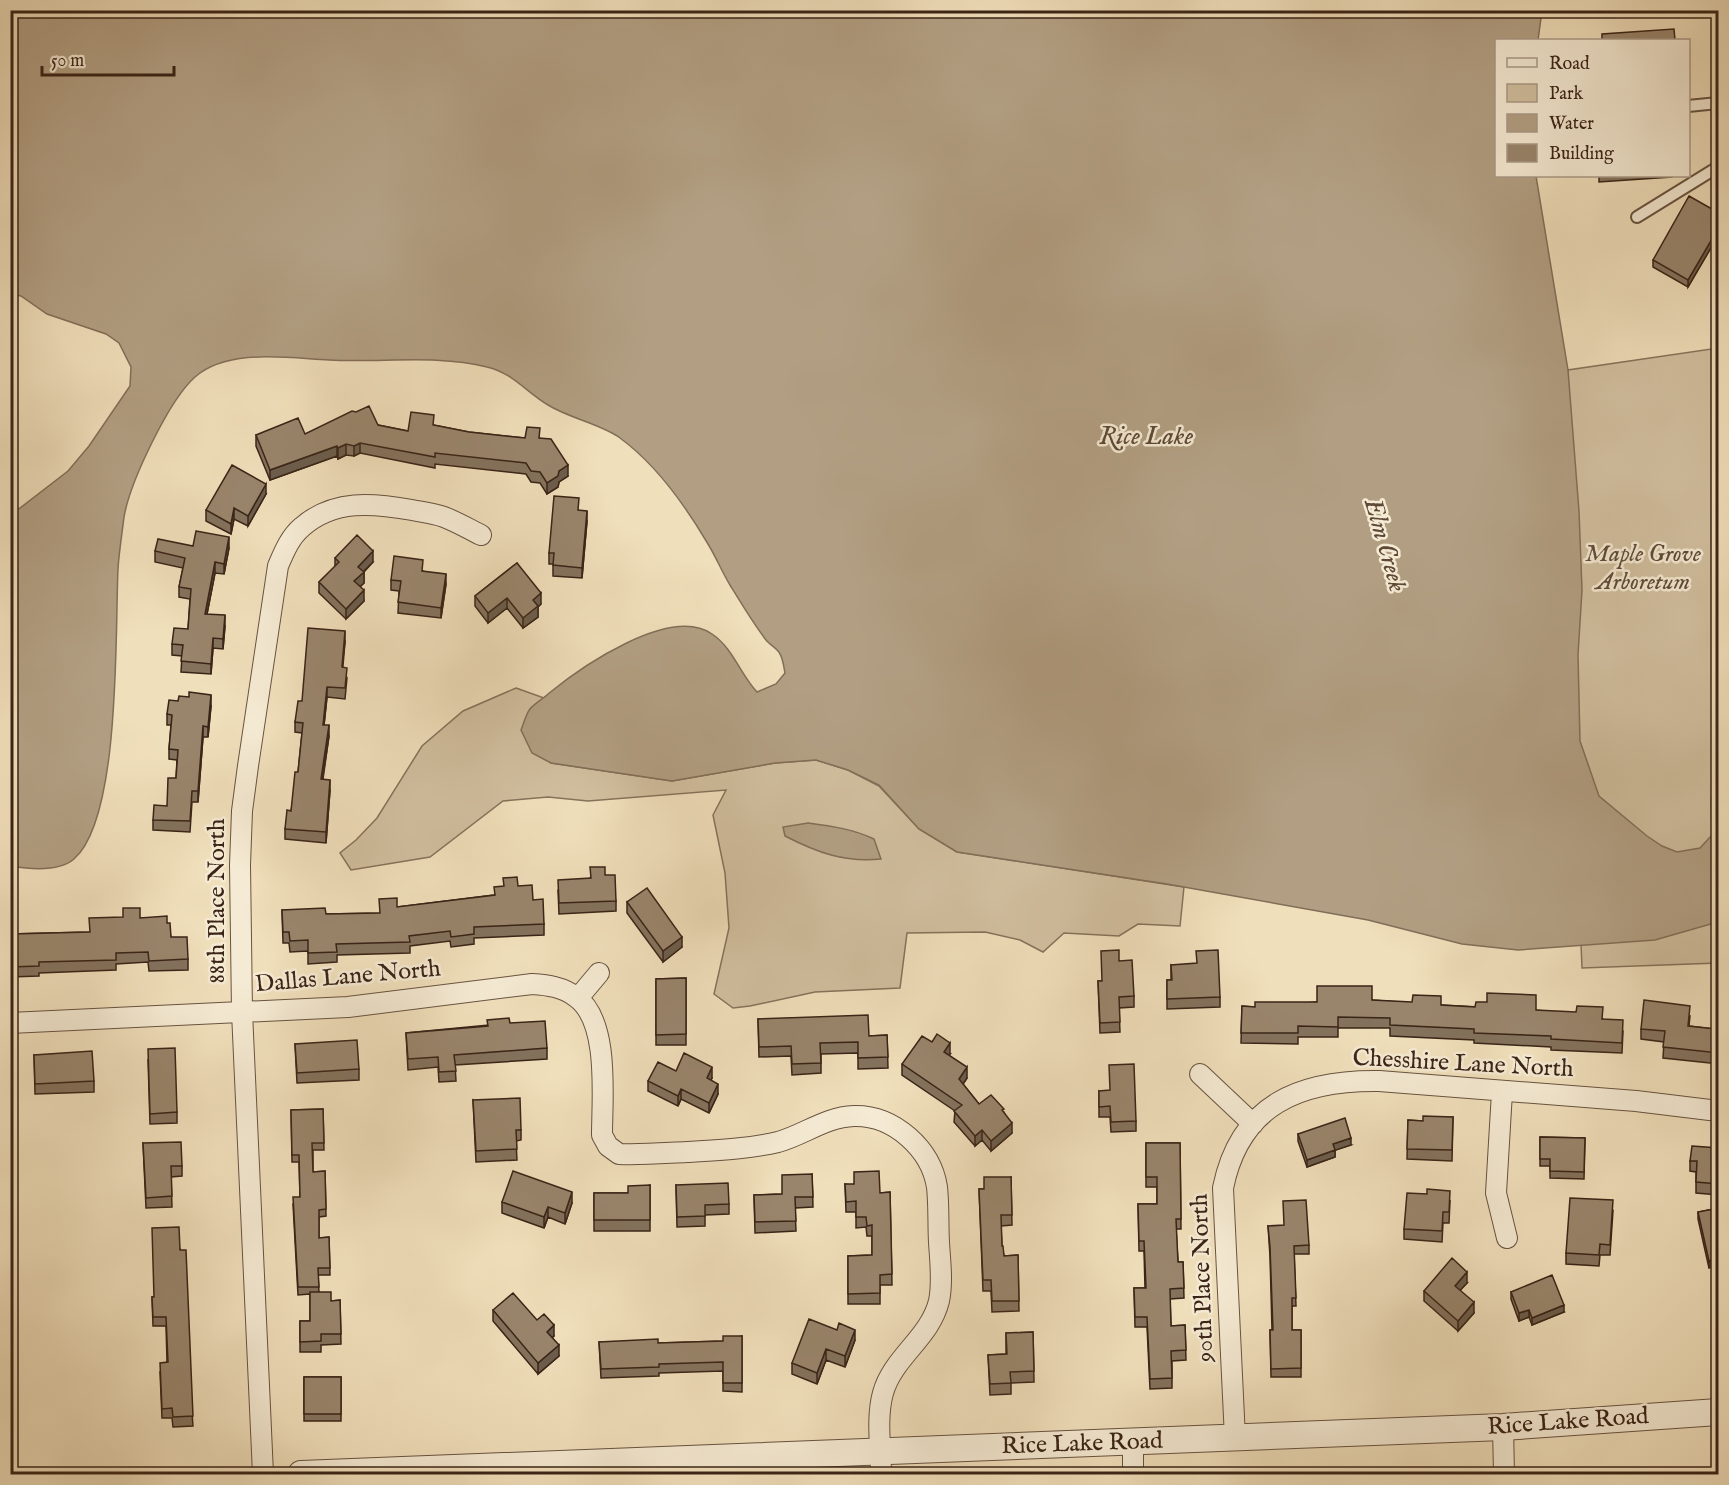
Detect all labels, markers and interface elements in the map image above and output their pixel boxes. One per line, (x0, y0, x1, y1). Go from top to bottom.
scale bar (42, 39, 174, 77)
legend (1495, 39, 1690, 177)
text: 50 m (51, 50, 84, 73)
text: Road (1549, 53, 1590, 76)
text: Park (1549, 83, 1584, 106)
text: Water (1549, 113, 1594, 136)
text: Building (1549, 143, 1614, 166)
water label: Rice Lake (1099, 420, 1193, 453)
water label: Elm Creek (1356, 493, 1414, 596)
park label: Maple Grove Arboretum (1585, 539, 1701, 598)
street label: 88th Place North (202, 818, 233, 984)
street label: Dallas Lane North (254, 953, 442, 1001)
street label: Chesshire Lane North (1352, 1043, 1575, 1085)
street label: 90th Place North (1185, 1193, 1221, 1364)
street label: Rice Lake Road (1486, 1401, 1650, 1443)
street label: Rice Lake Road (1001, 1426, 1164, 1462)

